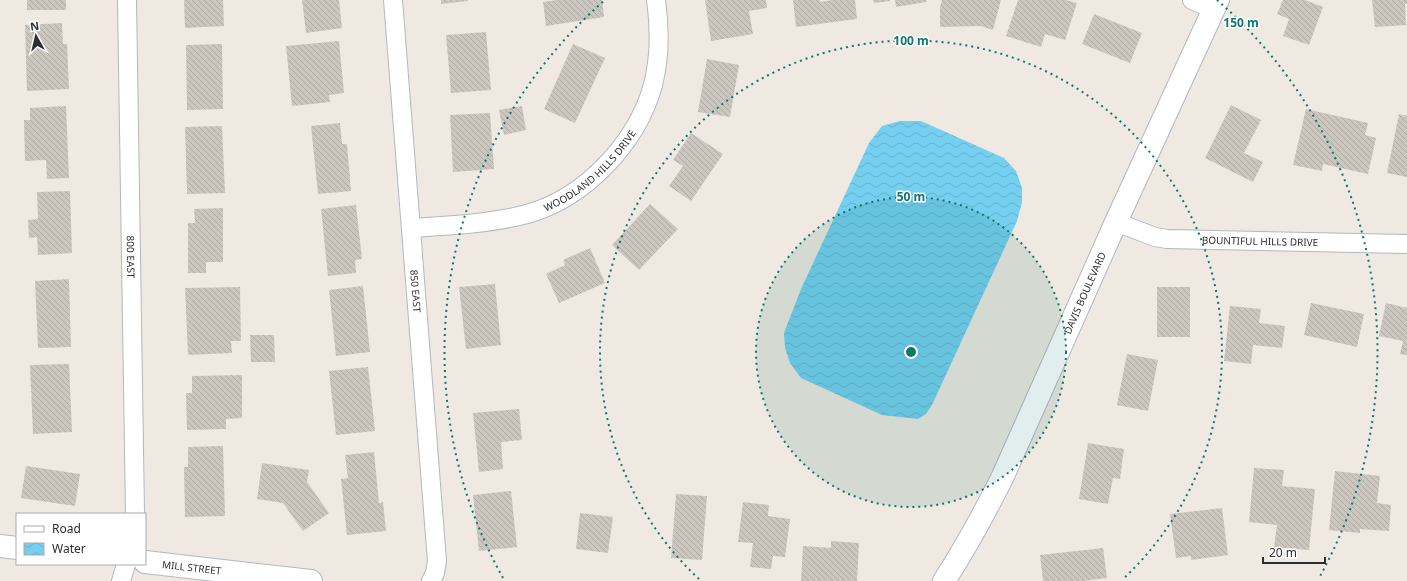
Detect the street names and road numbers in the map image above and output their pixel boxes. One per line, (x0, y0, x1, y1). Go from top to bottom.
street label: WOODLAND HILLS DRIVE (541, 127, 639, 214)
street label: BOUNTIFUL HILLS DRIVE (1202, 233, 1318, 249)
street label: 800 EAST (124, 235, 138, 279)
street label: DAVIS BOULEVARD (1060, 249, 1109, 336)
street label: 850 EAST (407, 269, 425, 313)
street label: MILL STREET (161, 557, 223, 578)

